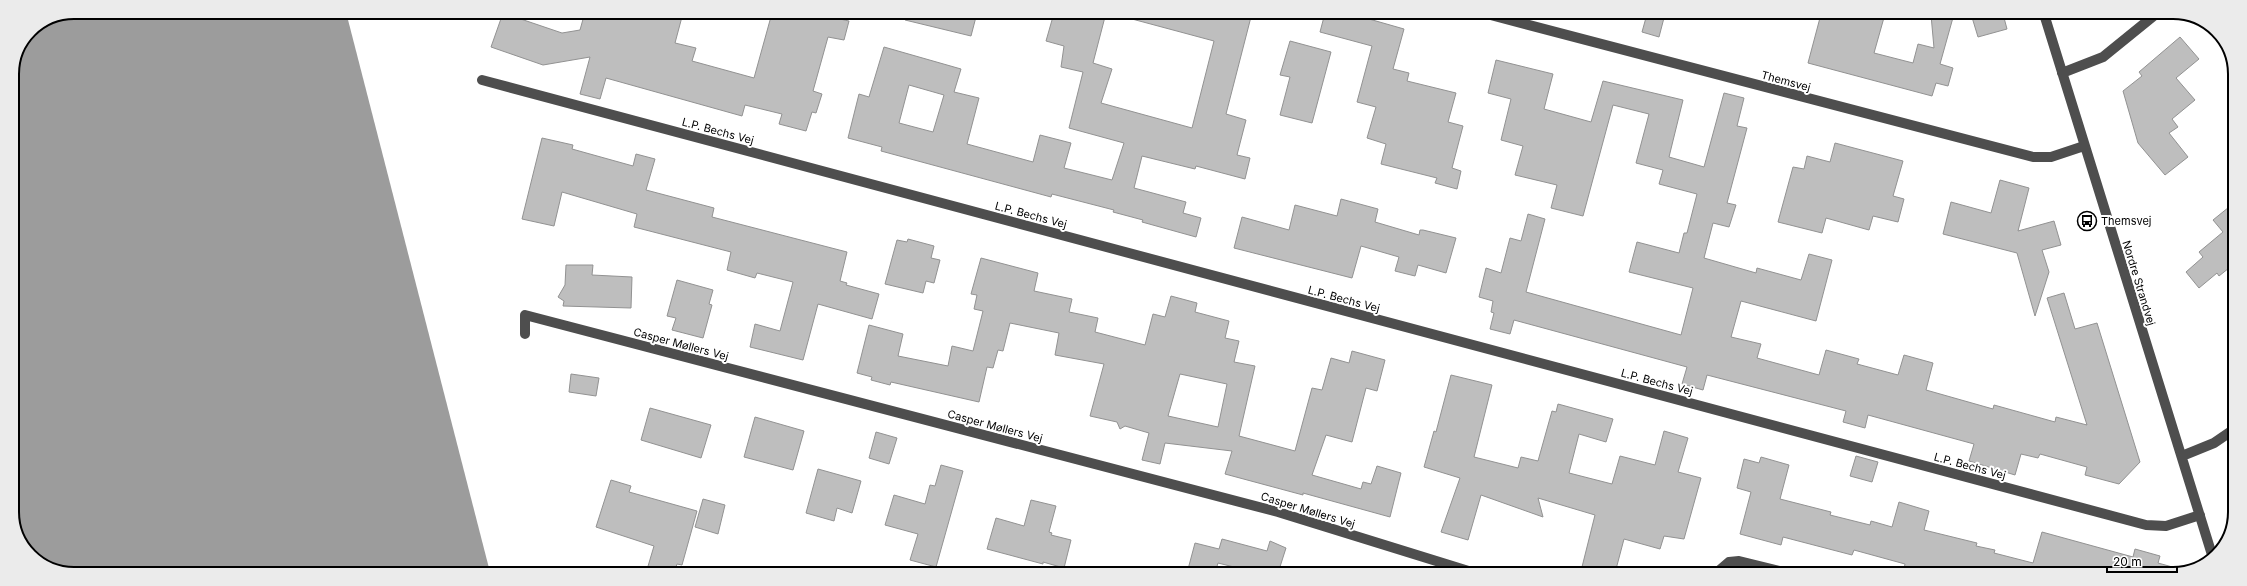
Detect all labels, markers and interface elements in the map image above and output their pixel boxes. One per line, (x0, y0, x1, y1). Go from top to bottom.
street label: Themsvej (1760, 68, 1812, 94)
street label: L.P. Bechs Vej (681, 115, 755, 147)
street label: L.P. Bechs Vej (994, 199, 1068, 231)
bus stop icon: Themsvej (2076, 210, 2098, 232)
place label: Themsvej (2101, 214, 2152, 228)
street label: Nordre Strandvej (2119, 239, 2159, 327)
street label: L.P. Bechs Vej (1307, 283, 1381, 315)
street label: Casper Møllers Vej (632, 325, 730, 363)
street label: L.P. Bechs Vej (1620, 366, 1694, 398)
street label: Casper Møllers Vej (946, 407, 1044, 445)
street label: L.P. Bechs Vej (1933, 450, 2007, 482)
street label: Casper Møllers Vej (1259, 489, 1357, 531)
scale bar (2107, 548, 2177, 574)
text: 20 m (2113, 554, 2142, 569)

